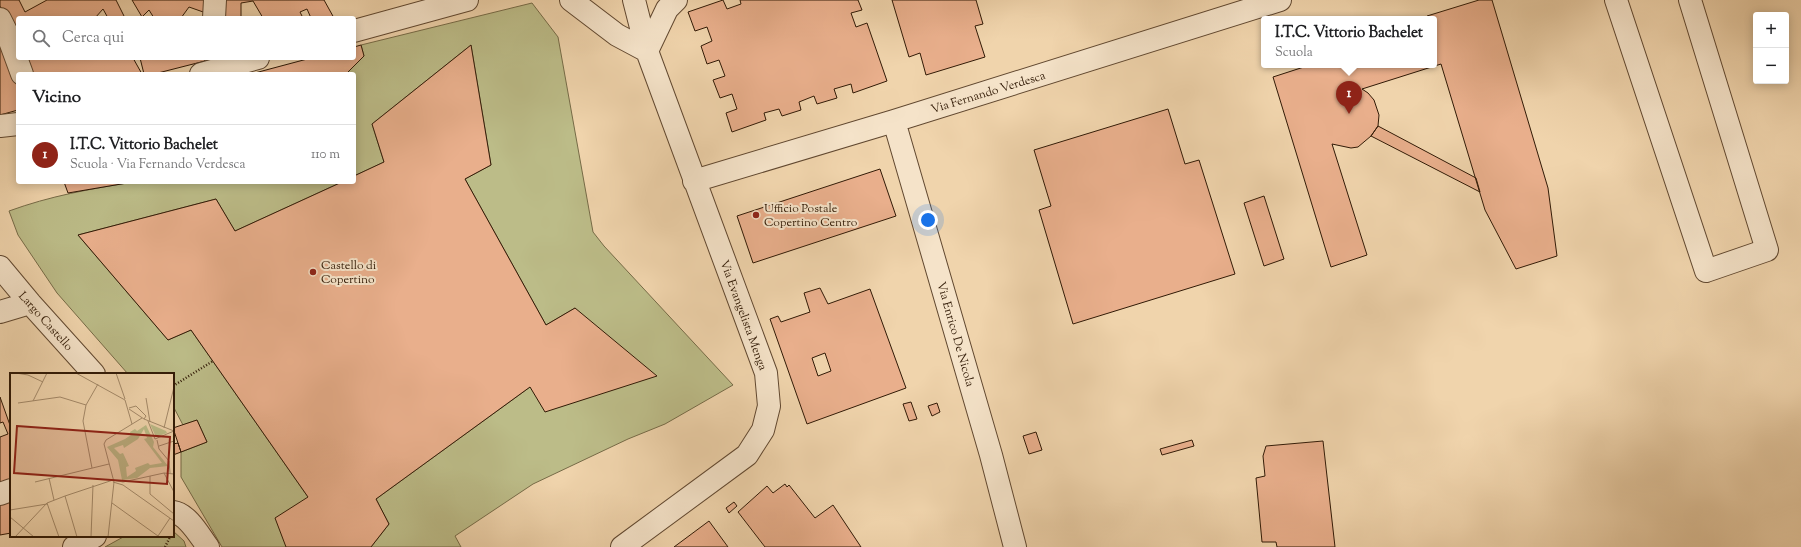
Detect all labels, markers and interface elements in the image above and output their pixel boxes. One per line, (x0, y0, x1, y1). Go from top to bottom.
map controls (1753, 12, 1789, 84)
button: + (1753, 12, 1789, 48)
search box (16, 16, 356, 60)
popup (1261, 16, 1437, 68)
text: I.T.C. Vittorio Bachelet (1275, 23, 1423, 44)
icon: search (30, 27, 52, 49)
text: Cerca qui (62, 28, 124, 49)
text: Scuola (1275, 44, 1313, 62)
button: − (1753, 48, 1789, 84)
street label: Via Fernando Verdesca (929, 67, 1048, 119)
pin: 1 (1336, 81, 1362, 114)
text: Vicino (32, 86, 81, 110)
text: I.T.C. Vittorio Bachelet (70, 135, 218, 156)
text: 1 (43, 146, 47, 164)
text: 110 m (311, 146, 340, 164)
text: Scuola · Via Fernando Verdesca (70, 156, 245, 174)
place label: Ufficio Postale Copertino Centro (764, 200, 858, 232)
marker: Ufficio Postale Copertino Centro (751, 210, 761, 220)
your location (918, 210, 938, 230)
place label: Castello di Copertino (321, 257, 377, 289)
street label: Via Evangelista Menga (715, 258, 772, 373)
marker: Castello di Copertino (308, 267, 318, 277)
street label: Via Enrico De Nicola (931, 280, 979, 389)
street label: Largo Castello (14, 288, 77, 356)
inset map (10, 373, 174, 537)

